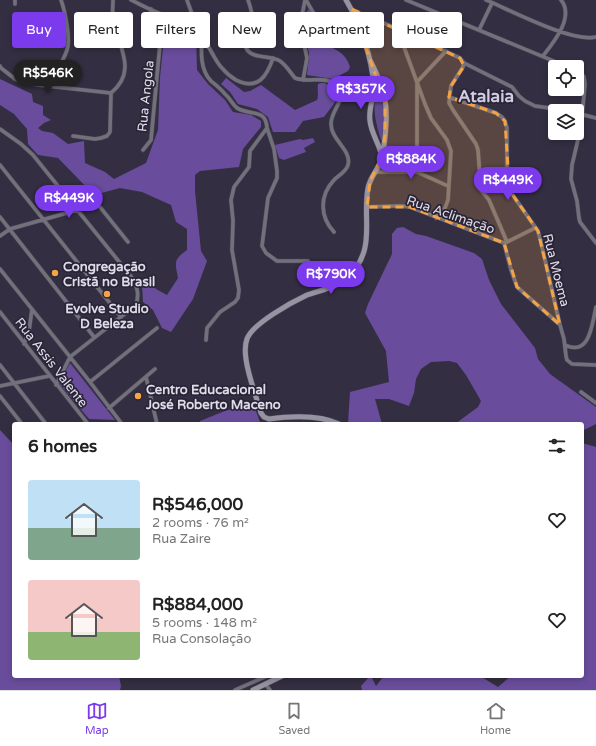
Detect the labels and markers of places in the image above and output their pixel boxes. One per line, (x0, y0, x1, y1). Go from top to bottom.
pin: R$546K (15, 60, 81, 94)
pin: R$357K (328, 76, 394, 110)
pin: R$884K (378, 146, 444, 180)
pin: R$449K (475, 167, 541, 201)
pin: R$449K (36, 185, 102, 219)
place label: Congregação Cristã no Brasil (63, 259, 155, 290)
pin: R$790K (298, 261, 364, 295)
marker: Congregação Cristã no Brasil (50, 268, 60, 278)
marker: Evolve Studio D Beleza (102, 289, 112, 299)
place label: Evolve Studio D Beleza (65, 301, 149, 332)
place label: Centro Educacional José Roberto Maceno (145, 382, 281, 413)
marker: Centro Educacional José Roberto Maceno (133, 391, 143, 401)

